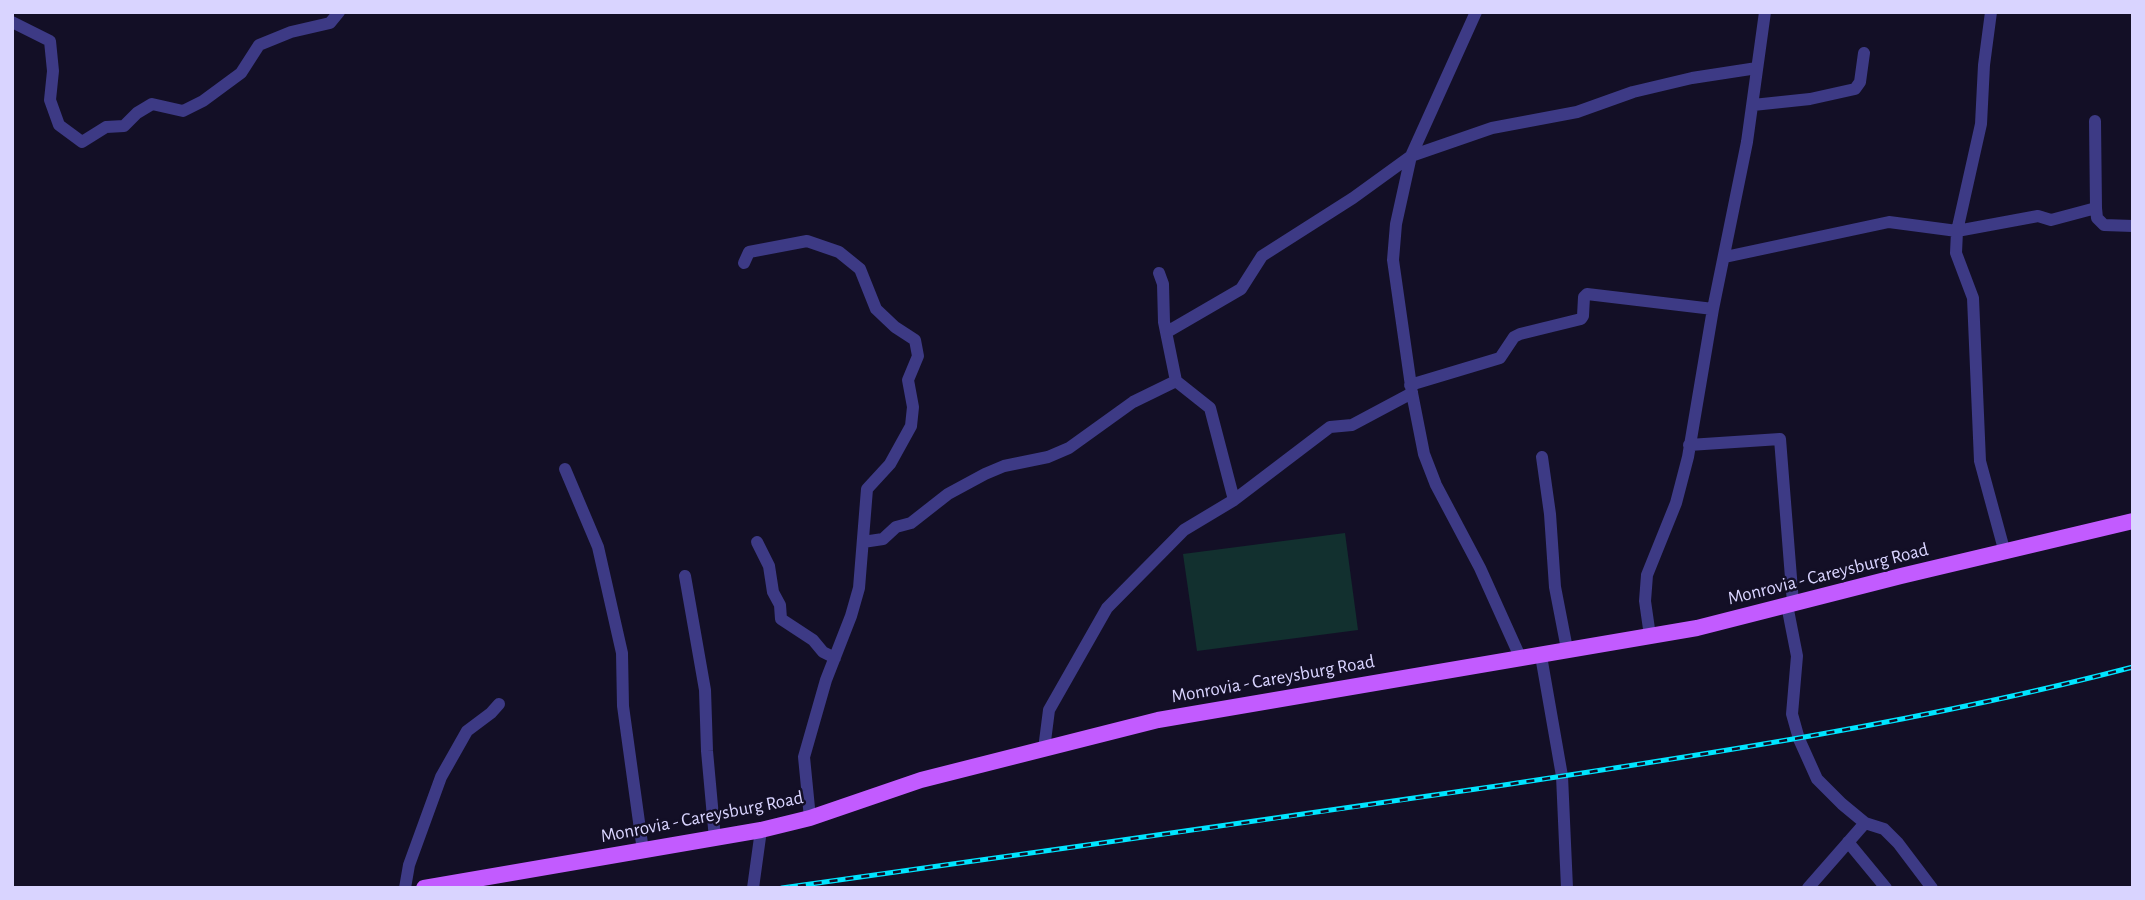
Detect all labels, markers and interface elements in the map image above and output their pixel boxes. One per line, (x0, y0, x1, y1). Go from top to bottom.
street label: Monrovia - Careysburg Road (1725, 538, 1931, 610)
street label: Monrovia - Careysburg Road (1170, 650, 1376, 708)
street label: Monrovia - Careysburg Road (599, 786, 805, 848)

